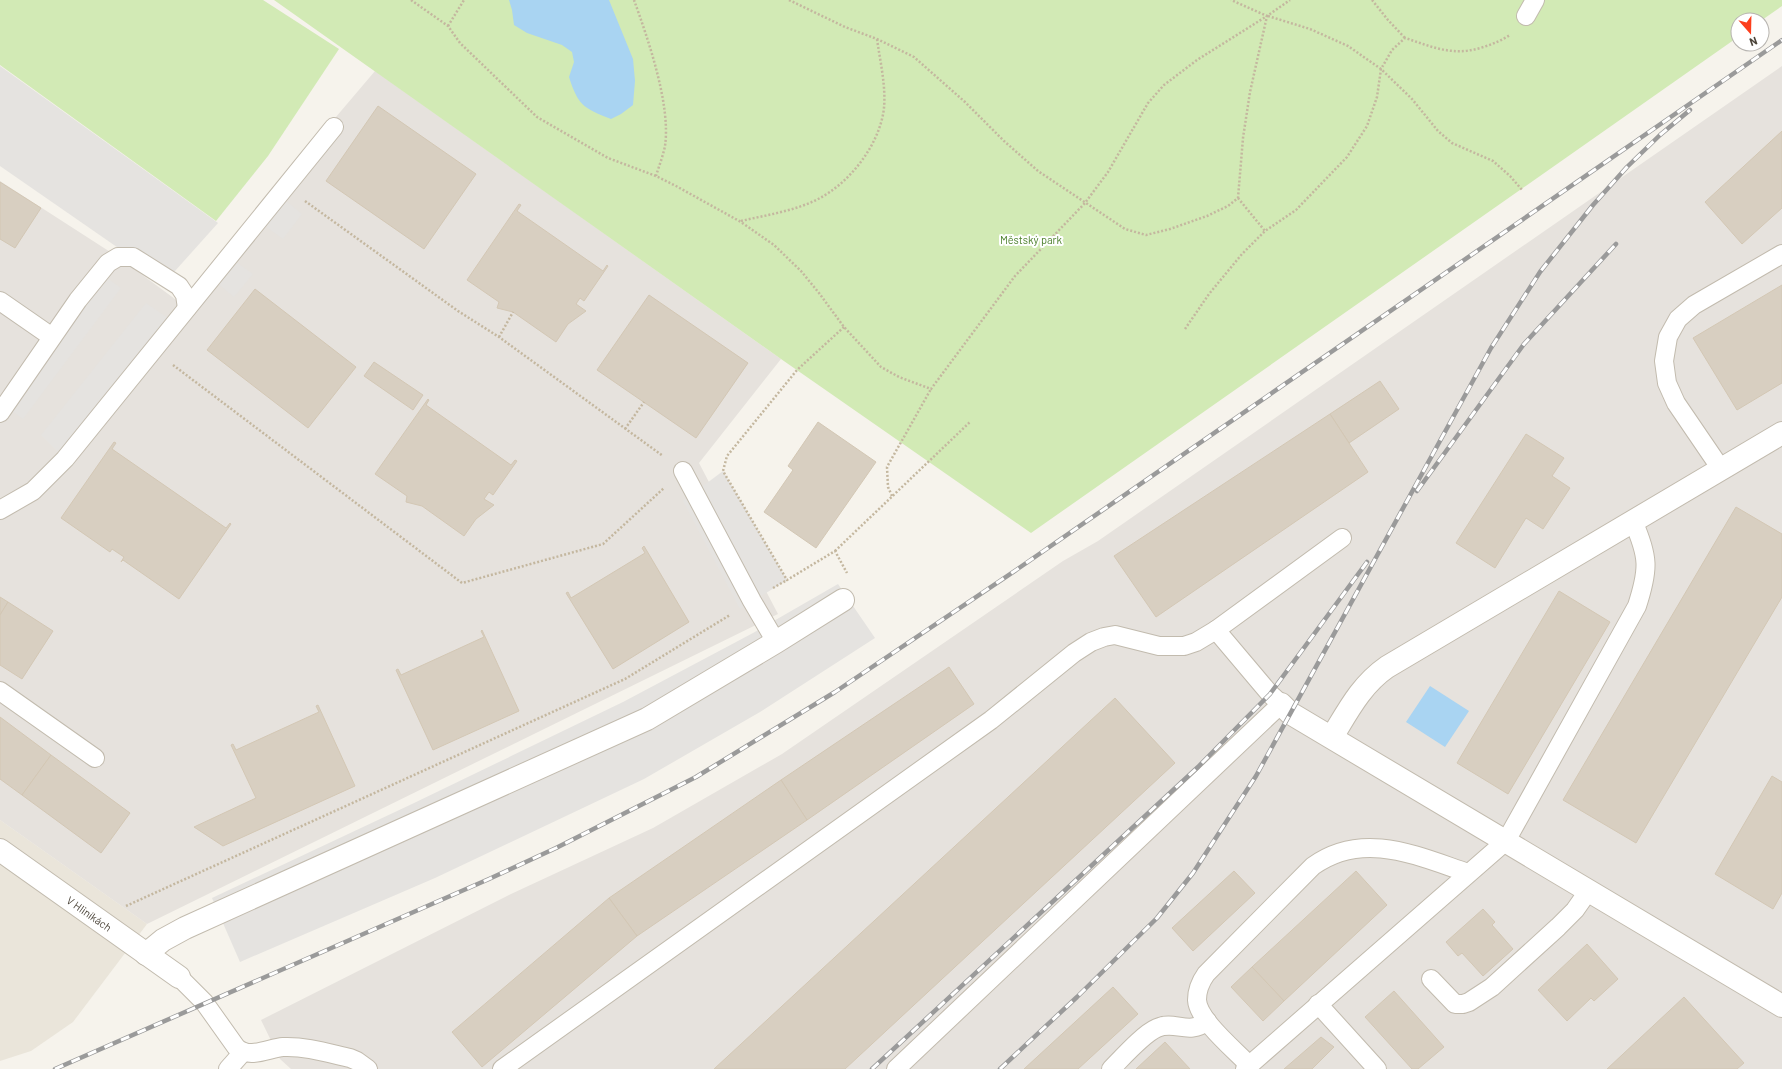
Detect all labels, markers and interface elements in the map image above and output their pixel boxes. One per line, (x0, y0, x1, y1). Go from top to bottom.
north arrow (1730, 12, 1770, 52)
text: N (1748, 35, 1759, 49)
park label: Městský park (1000, 233, 1063, 246)
street label: V Hliníkách (64, 893, 114, 934)

